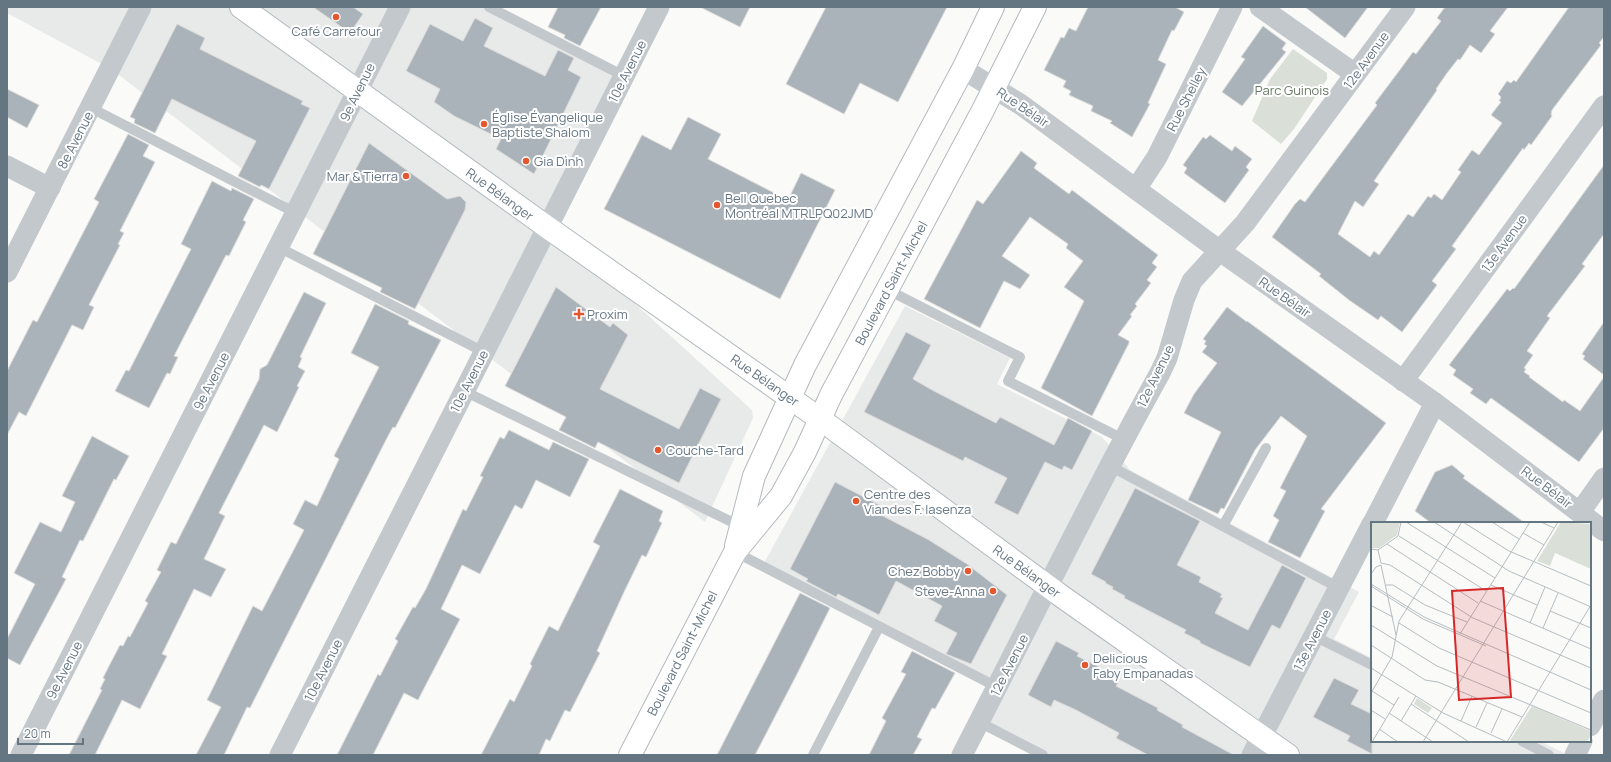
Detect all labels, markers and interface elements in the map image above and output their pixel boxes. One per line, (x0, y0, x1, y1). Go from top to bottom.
marker: Café Carrefour (331, 12, 341, 22)
place label: Café Carrefour (291, 22, 381, 40)
street label: 12e Avenue (1339, 27, 1393, 92)
street label: 10e Avenue (604, 36, 651, 105)
street label: 9e Avenue (335, 59, 379, 124)
street label: Rue Shelley (1162, 64, 1210, 134)
park label: Parc Guinois (1255, 81, 1329, 99)
street label: Rue Bélair (993, 83, 1053, 131)
street label: 8e Avenue (53, 108, 97, 172)
place label: Église Évangelique Baptiste Shalom (492, 108, 604, 141)
marker: Église Évangelique Baptiste Shalom (479, 119, 489, 129)
place label: Gia Dình (534, 152, 583, 170)
marker: Gia Dình (521, 156, 531, 166)
street label: Rue Bélanger (462, 163, 538, 225)
place label: Mar & Tierra (327, 167, 398, 185)
marker: Mar & Tierra (401, 171, 411, 181)
place label: Bell Quebec Montréal MTRLPQ02JMD (725, 189, 874, 222)
marker: Bell Quebec Montréal MTRLPQ02JMD (712, 200, 722, 210)
street label: 13e Avenue (1477, 210, 1531, 275)
street label: Boulevard Saint-Michel (851, 218, 931, 348)
street label: Rue Bélair (1255, 273, 1315, 322)
place label: Proxim (587, 305, 628, 323)
marker: Proxim (574, 309, 584, 319)
street label: 12e Avenue (1132, 342, 1178, 410)
street label: 10e Avenue (446, 346, 493, 415)
street label: 9e Avenue (189, 349, 233, 413)
street label: Rue Bélanger (727, 350, 803, 410)
place label: Couche-Tard (666, 441, 744, 459)
marker: Couche-Tard (653, 445, 663, 455)
street label: Rue Bélair (1518, 462, 1576, 512)
place label: Centre des Viandes F. Iasenza (864, 485, 971, 518)
marker: Centre des Viandes F. Iasenza (851, 496, 861, 506)
inset map (1371, 522, 1591, 742)
street label: Rue Bélanger (989, 540, 1065, 602)
place label: Chez Bobby (888, 562, 960, 580)
marker: Chez Bobby (963, 566, 973, 576)
place label: Steve-Anna (915, 582, 985, 600)
marker: Steve-Anna (988, 586, 998, 596)
street label: Boulevard Saint-Michel (643, 587, 721, 719)
street label: 13e Avenue (1289, 606, 1335, 674)
street label: 12e Avenue (986, 631, 1032, 699)
street label: 10e Avenue (300, 635, 347, 704)
street label: 9e Avenue (42, 638, 86, 702)
place label: Delicious Faby Empanadas (1093, 649, 1194, 682)
marker: Delicious Faby Empanadas (1080, 660, 1090, 670)
scale bar (18, 720, 83, 746)
text: 20 m (24, 725, 51, 742)

